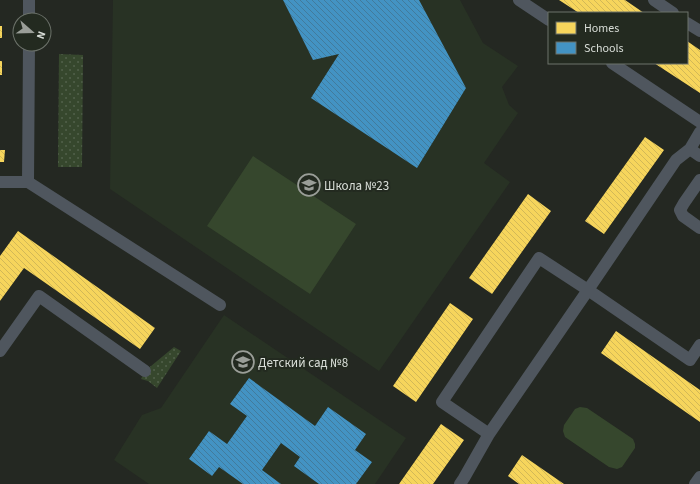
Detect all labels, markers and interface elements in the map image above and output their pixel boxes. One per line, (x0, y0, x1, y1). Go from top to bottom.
north arrow (12, 12, 52, 52)
legend (548, 12, 688, 64)
text: Homes (584, 20, 619, 37)
text: N (33, 29, 49, 41)
text: Schools (584, 40, 624, 57)
school or university icon: Школа №23 (296, 172, 322, 198)
place label: Школа №23 (324, 177, 389, 195)
school or university icon: Детский сад №8 (230, 349, 256, 375)
place label: Детский сад №8 (258, 354, 348, 372)

